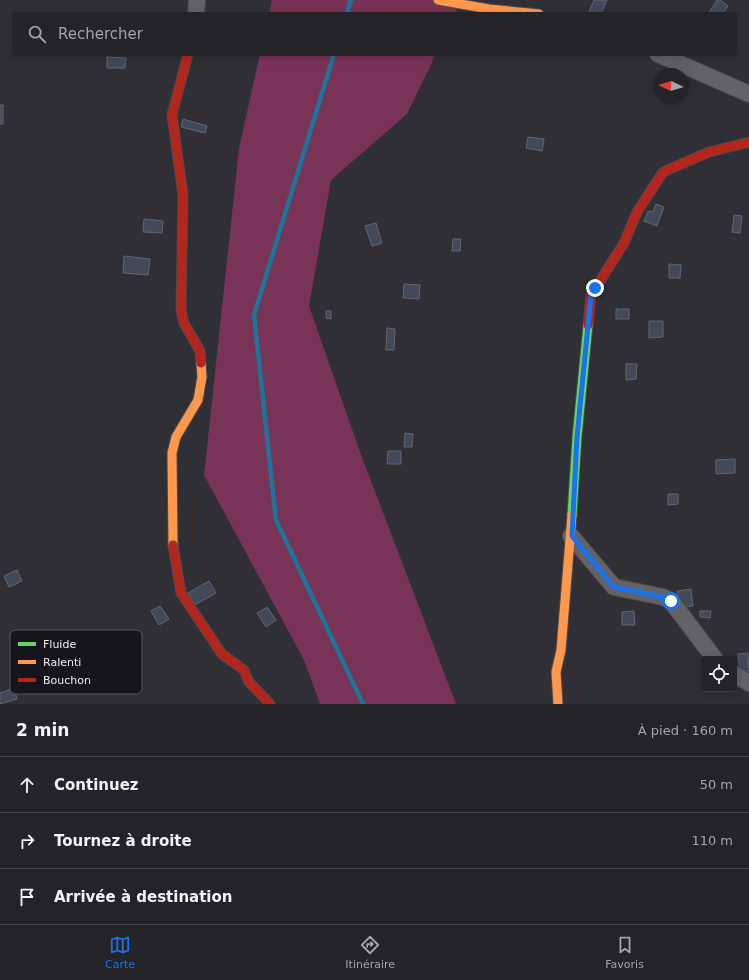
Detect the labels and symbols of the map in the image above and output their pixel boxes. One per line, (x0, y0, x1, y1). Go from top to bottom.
north arrow (653, 68, 689, 104)
route end (586, 279, 604, 297)
route start (662, 592, 680, 610)
legend (10, 630, 142, 694)
text: Fluide (43, 638, 76, 651)
text: Ralenti (43, 656, 81, 669)
text: Bouchon (43, 674, 91, 687)

